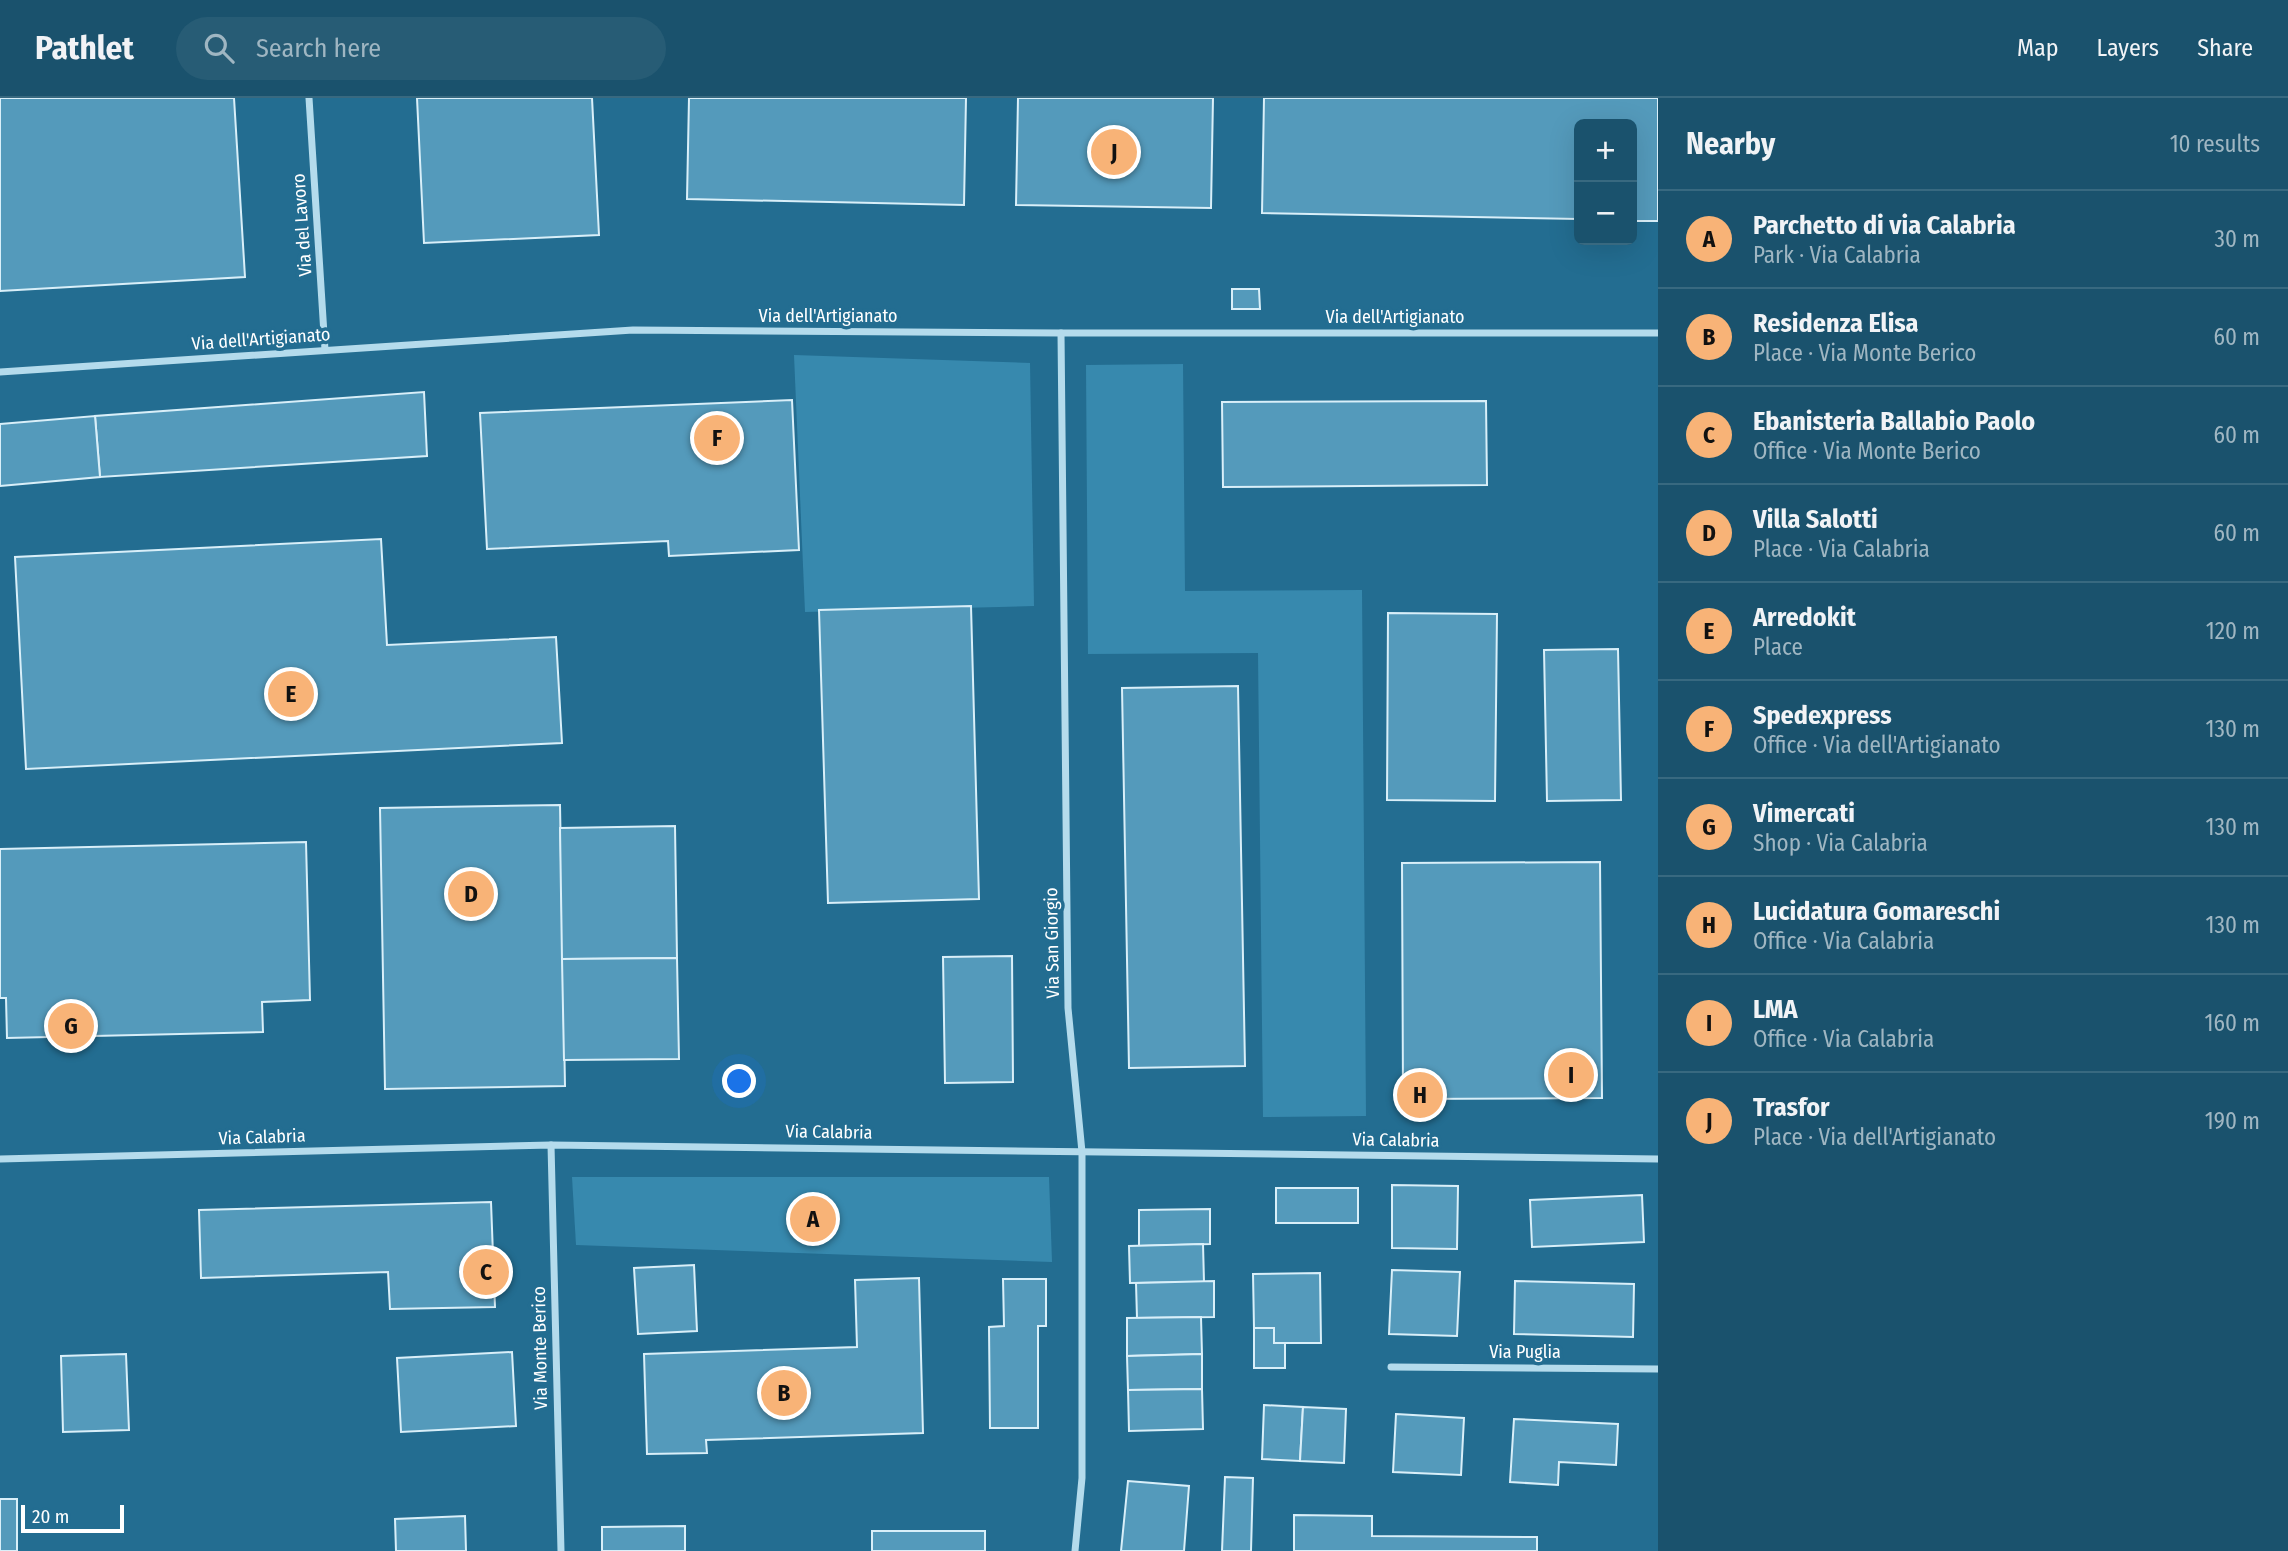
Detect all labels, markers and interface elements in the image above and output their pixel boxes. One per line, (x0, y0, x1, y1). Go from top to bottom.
search box (176, 17, 666, 80)
text: Pathlet (35, 28, 134, 68)
icon: search (200, 29, 238, 67)
text: Search here (256, 33, 381, 64)
text: Map (2017, 34, 2059, 62)
text: Layers (2097, 34, 2159, 62)
text: Share (2197, 34, 2253, 62)
map controls (1574, 119, 1637, 245)
button: + (1574, 119, 1637, 182)
pin: J (1091, 126, 1137, 178)
text: Nearby (1686, 126, 1775, 162)
text: 10 results (2170, 130, 2260, 158)
street label: Via del Lavoro (287, 173, 317, 277)
button: − (1574, 182, 1637, 245)
text: Parchetto di via Calabria (1753, 210, 2016, 241)
text: A (1703, 225, 1715, 253)
text: 30 m (2215, 225, 2260, 253)
text: Park · Via Calabria (1753, 241, 1921, 269)
street label: Via dell'Artigianato (759, 305, 898, 327)
street label: Via dell'Artigianato (1326, 306, 1465, 328)
text: Residenza Elisa (1753, 308, 1919, 339)
street label: Via dell'Artigianato (191, 323, 331, 355)
text: B (1703, 323, 1715, 351)
text: 60 m (2214, 323, 2260, 351)
text: Place · Via Monte Berico (1753, 339, 1976, 367)
text: Ebanisteria Ballabio Paolo (1753, 406, 2035, 437)
pin: F (694, 412, 740, 464)
text: C (1703, 421, 1715, 449)
text: 60 m (2214, 421, 2260, 449)
text: Office · Via Monte Berico (1753, 437, 1981, 465)
text: Villa Salotti (1753, 504, 1878, 535)
text: D (1702, 519, 1716, 547)
text: 60 m (2214, 519, 2260, 547)
text: Place · Via Calabria (1753, 535, 1930, 563)
text: Arredokit (1753, 602, 1856, 633)
text: E (1704, 617, 1714, 645)
text: 120 m (2206, 617, 2260, 645)
text: Place (1753, 633, 1803, 661)
pin: E (268, 668, 314, 720)
text: Spedexpress (1753, 700, 1892, 731)
text: F (1704, 715, 1714, 743)
text: 130 m (2206, 715, 2260, 743)
text: Office · Via dell'Artigianato (1753, 731, 2001, 759)
text: Vimercati (1753, 798, 1855, 829)
text: G (1702, 813, 1716, 841)
text: 130 m (2206, 813, 2260, 841)
text: Shop · Via Calabria (1753, 829, 1928, 857)
pin: D (448, 868, 494, 920)
street label: Via San Giorgio (1040, 887, 1064, 999)
text: Lucidatura Gomareschi (1753, 896, 2000, 927)
text: H (1702, 911, 1716, 939)
text: 130 m (2206, 911, 2260, 939)
text: Office · Via Calabria (1753, 927, 1934, 955)
text: LMA (1753, 994, 1798, 1025)
pin: G (48, 1000, 94, 1052)
text: I (1706, 1009, 1712, 1037)
text: 160 m (2205, 1009, 2260, 1037)
text: Office · Via Calabria (1753, 1025, 1934, 1053)
pin: I (1548, 1049, 1594, 1101)
your location (722, 1064, 756, 1098)
pin: H (1397, 1069, 1443, 1121)
text: Trasfor (1753, 1092, 1830, 1123)
text: J (1706, 1107, 1712, 1135)
text: 190 m (2205, 1107, 2260, 1135)
street label: Via Calabria (785, 1120, 873, 1144)
text: Place · Via dell'Artigianato (1753, 1123, 1996, 1151)
street label: Via Calabria (218, 1124, 306, 1150)
street label: Via Calabria (1352, 1128, 1440, 1152)
pin: A (790, 1193, 836, 1245)
pin: C (463, 1246, 509, 1298)
street label: Via Monte Berico (528, 1286, 552, 1410)
street label: Via Puglia (1489, 1341, 1561, 1363)
pin: B (761, 1367, 807, 1419)
scale bar (21, 1502, 124, 1534)
text: 20 m (32, 1505, 69, 1528)

